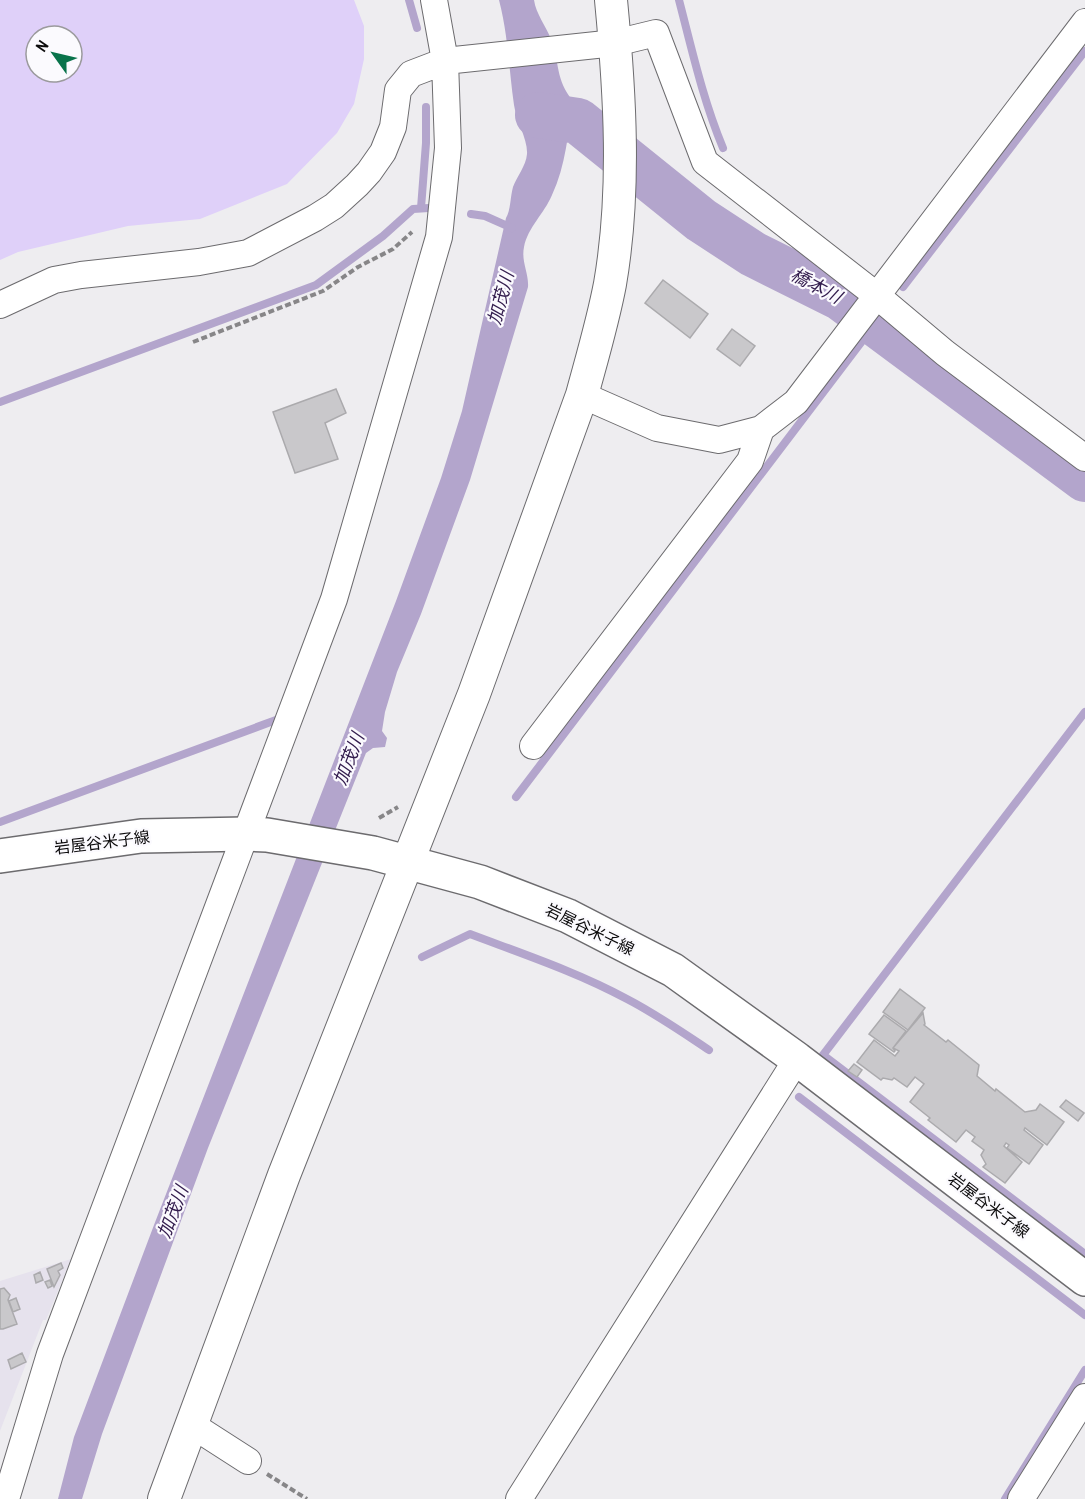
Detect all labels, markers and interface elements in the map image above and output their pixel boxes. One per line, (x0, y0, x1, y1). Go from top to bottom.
north arrow (24, 24, 84, 84)
text: N (30, 36, 53, 56)
water label: 橋本川 (787, 262, 848, 310)
water label: 加茂川 (481, 267, 520, 327)
water label: 加茂川 (327, 727, 371, 789)
street label: 岩屋谷米子線 (53, 825, 151, 859)
street label: 岩屋谷米子線 (542, 898, 638, 960)
street label: 岩屋谷米子線 (944, 1167, 1034, 1243)
water label: 加茂川 (151, 1180, 195, 1242)

